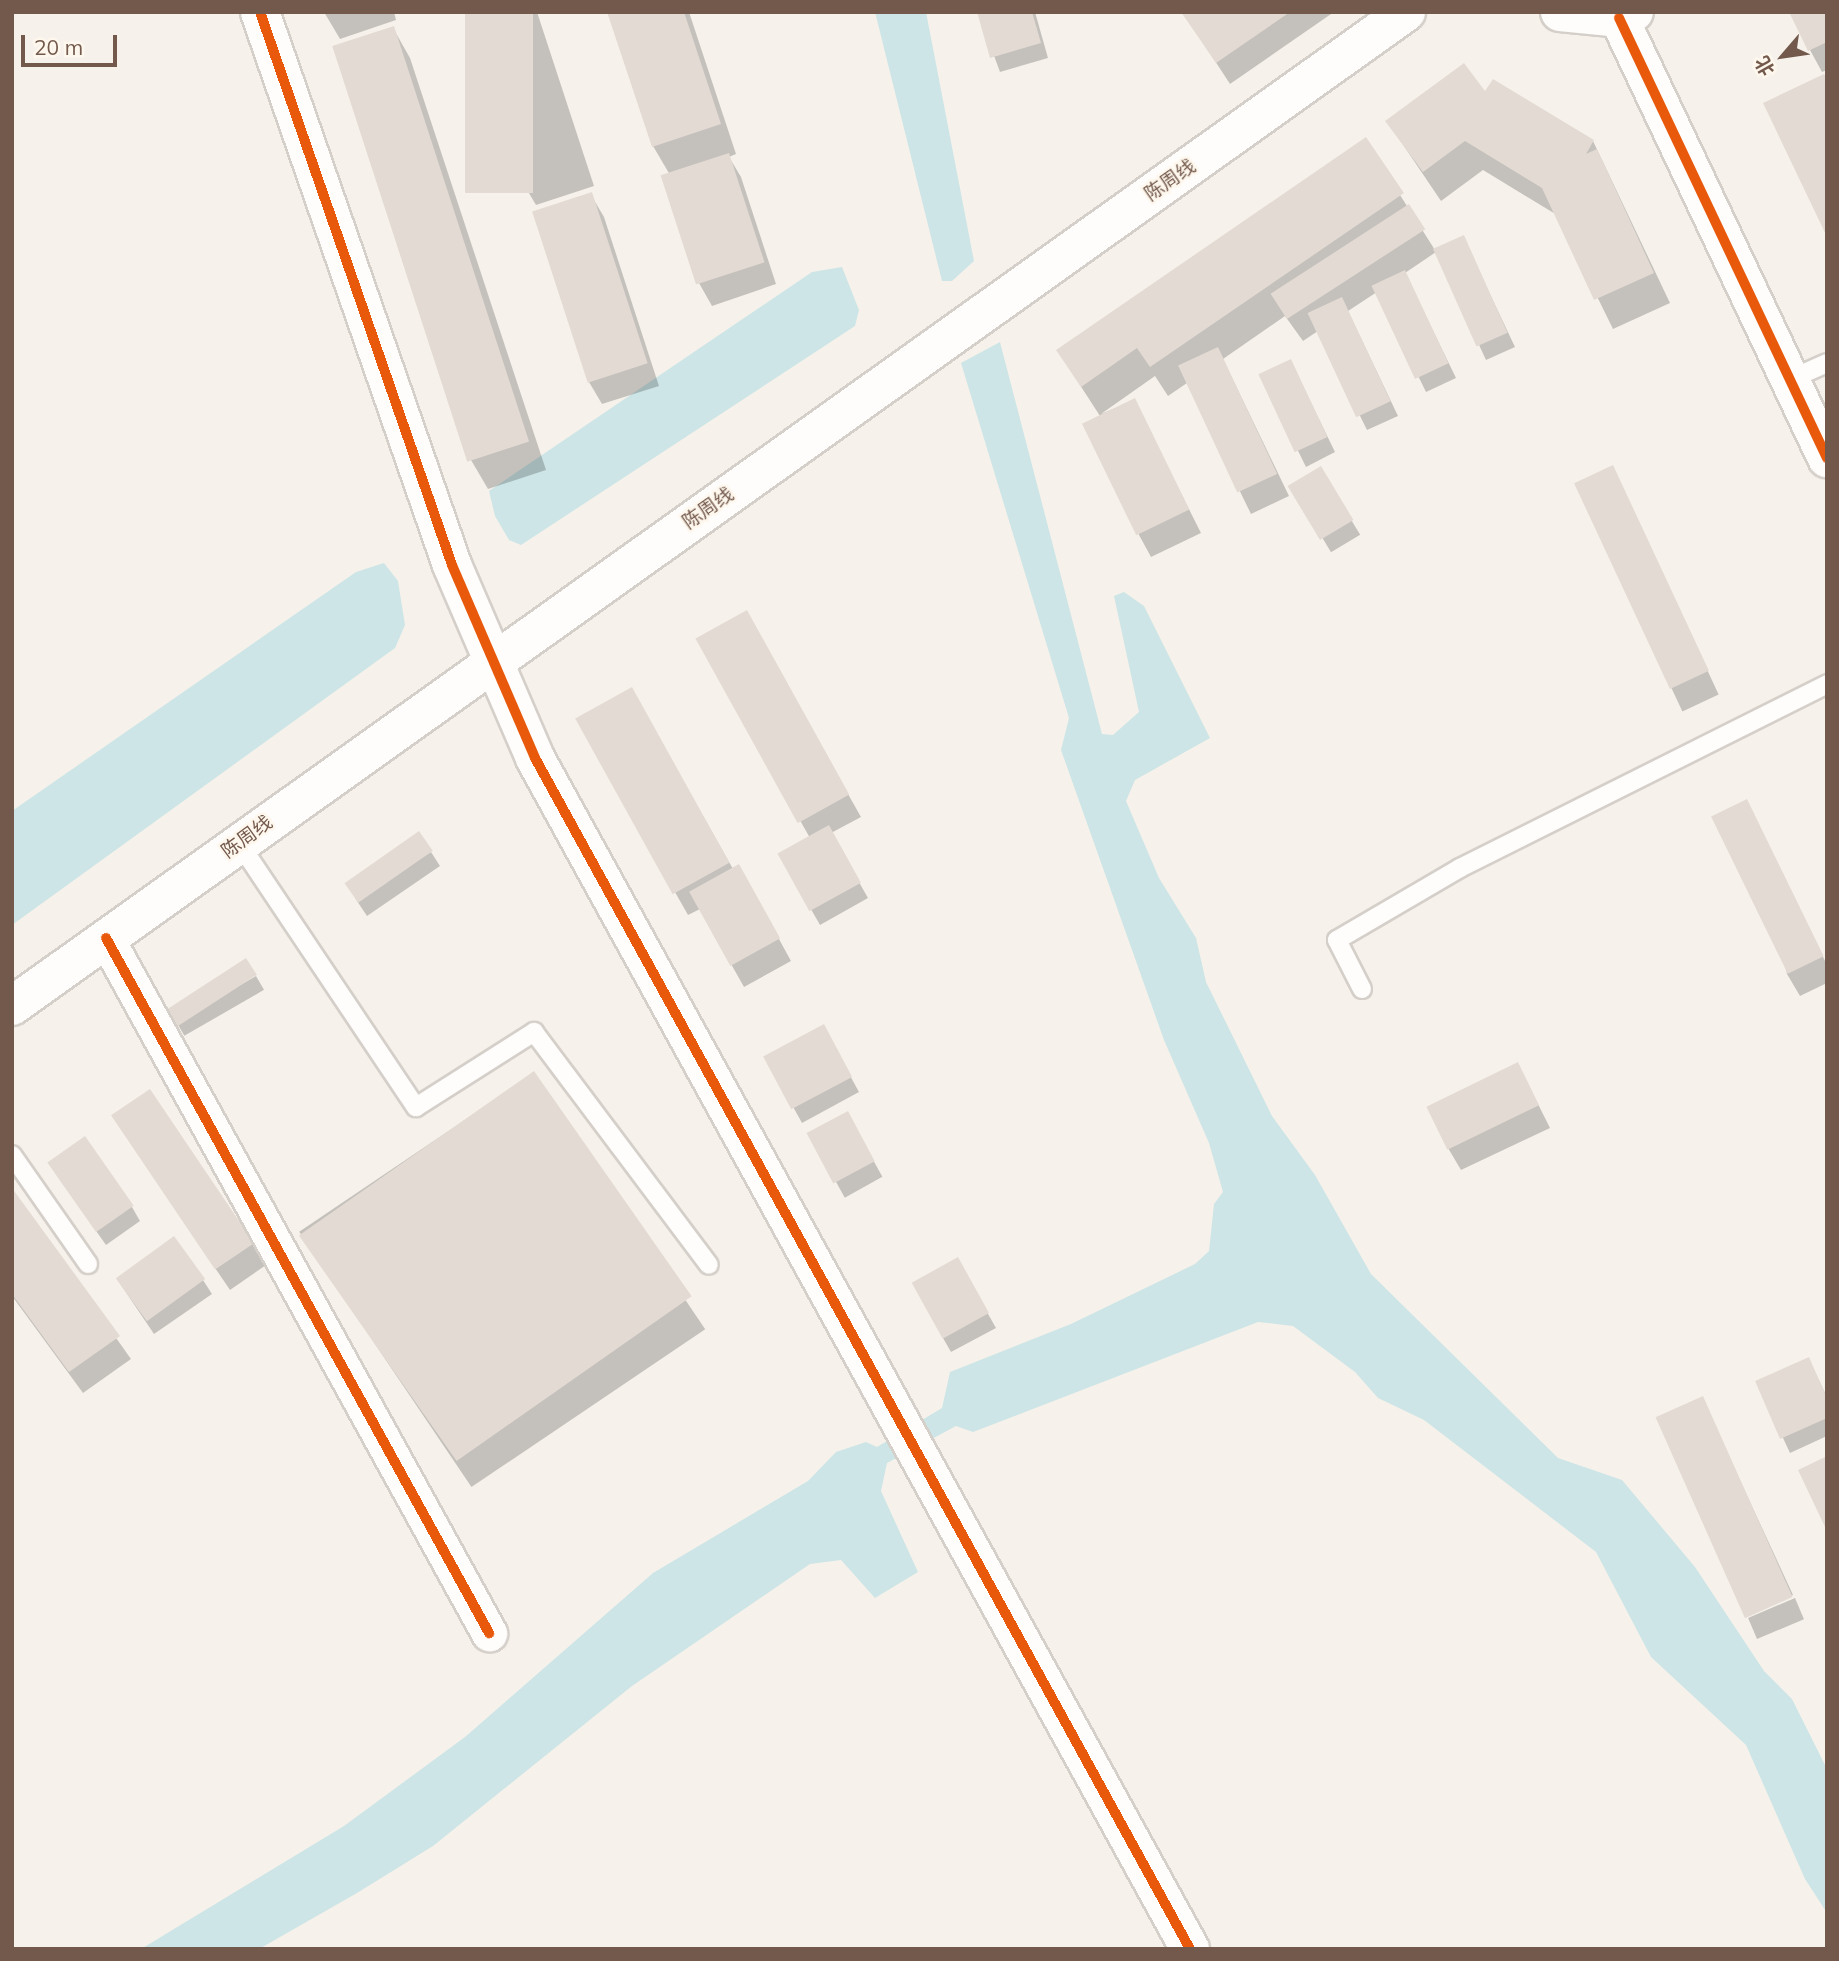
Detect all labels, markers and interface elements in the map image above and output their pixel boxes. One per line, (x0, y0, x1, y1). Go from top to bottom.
scale bar (24, 21, 121, 65)
north arrow (1748, 21, 1818, 91)
text: 20 m (34, 34, 83, 60)
text: 北 (1750, 52, 1780, 80)
street label: 陈周线 (1140, 154, 1200, 206)
street label: 陈周线 (678, 482, 738, 534)
street label: 陈周线 (217, 811, 277, 863)

